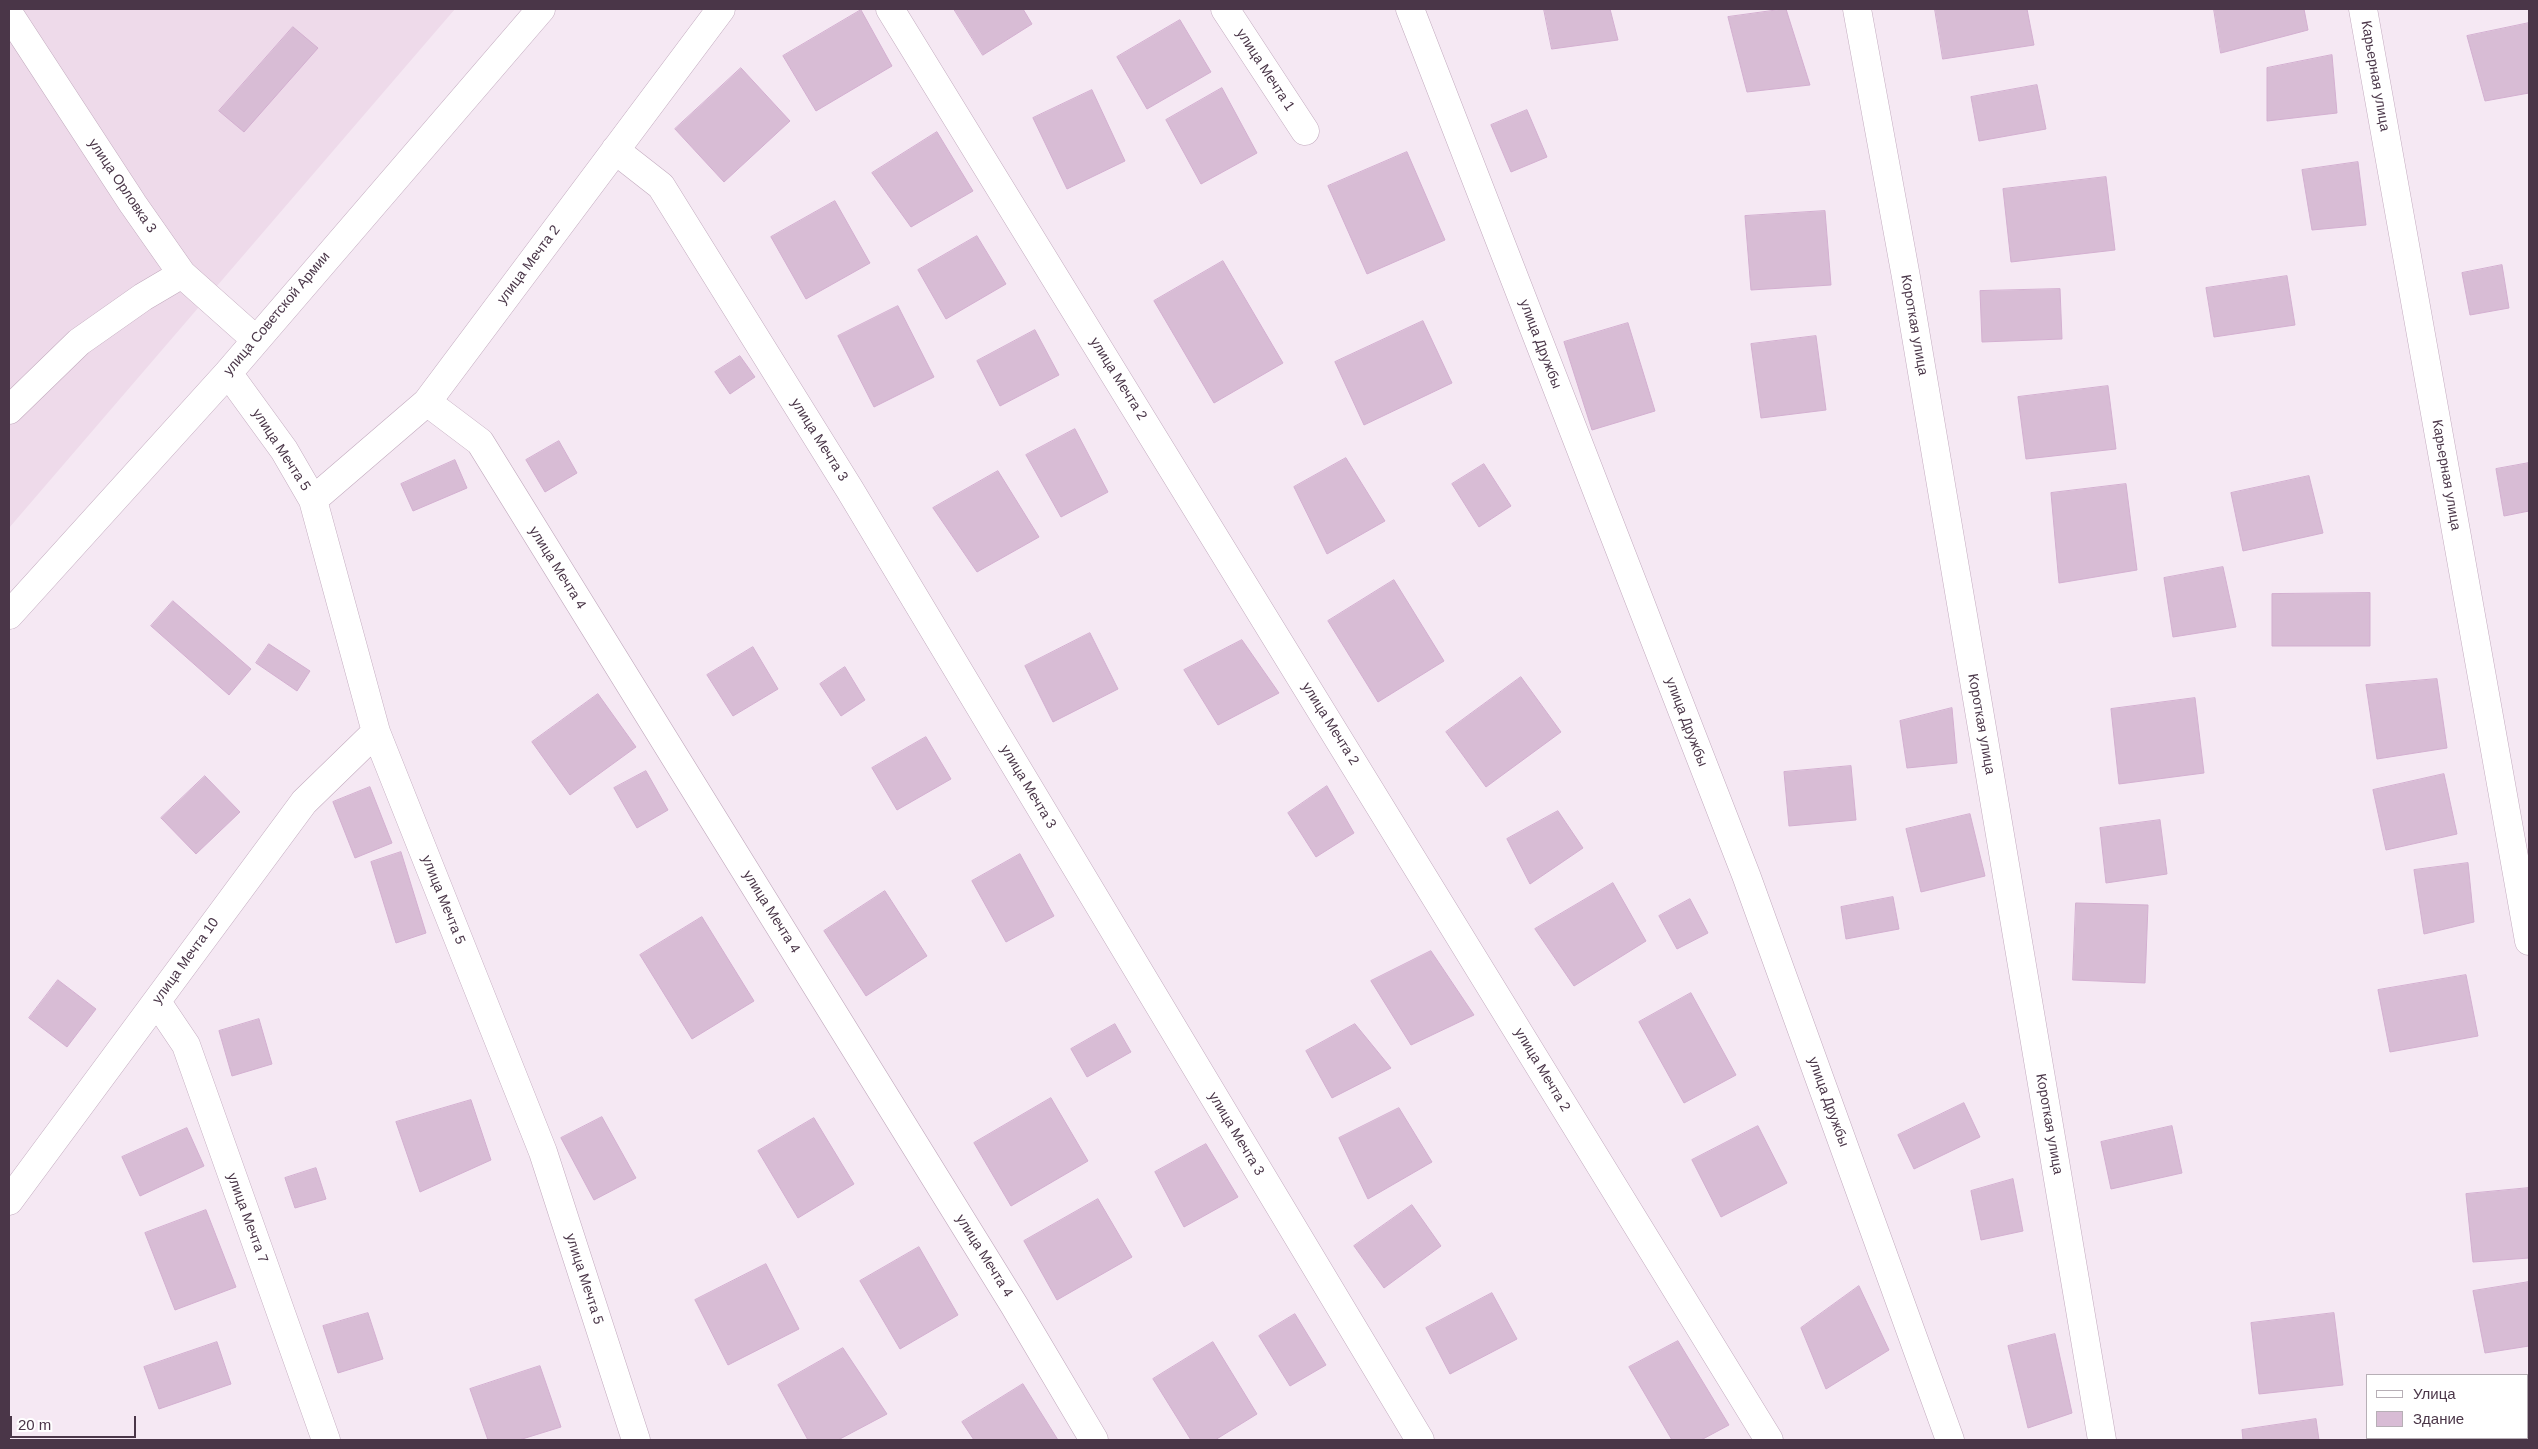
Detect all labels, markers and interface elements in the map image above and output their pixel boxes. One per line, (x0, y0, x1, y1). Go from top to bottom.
street label: Карьерная улица (2357, 19, 2393, 133)
street label: улица Мечта 1 (1232, 26, 1298, 114)
street label: улица Орловка 3 (84, 136, 160, 236)
street label: улица Мечта 2 (494, 222, 564, 308)
street label: улица Советской Армии (220, 249, 334, 379)
street label: Короткая улица (1897, 273, 1931, 377)
street label: улица Дружбы (1515, 297, 1565, 391)
street label: улица Мечта 2 (1086, 334, 1150, 424)
street label: улица Мечта 3 (787, 395, 851, 485)
street label: улица Мечта 5 (248, 406, 314, 494)
street label: Карьерная улица (2428, 418, 2464, 532)
street label: улица Мечта 4 (525, 523, 589, 613)
street label: Короткая улица (1964, 672, 1998, 776)
street label: улица Дружбы (1661, 675, 1711, 769)
street label: улица Мечта 2 (1298, 679, 1362, 769)
street label: улица Мечта 3 (996, 742, 1060, 832)
street label: улица Мечта 5 (418, 853, 468, 947)
street label: улица Мечта 4 (739, 867, 803, 957)
street label: улица Мечта 10 (149, 915, 223, 1007)
street label: улица Мечта 2 (1510, 1025, 1574, 1115)
street label: улица Дружбы (1804, 1055, 1852, 1149)
street label: Короткая улица (2032, 1072, 2066, 1176)
street label: улица Мечта 3 (1204, 1089, 1268, 1179)
street label: улица Мечта 7 (223, 1171, 271, 1265)
street label: улица Мечта 4 (952, 1211, 1016, 1301)
street label: улица Мечта 5 (561, 1231, 607, 1327)
legend (2366, 1374, 2528, 1439)
text: Улица (2413, 1385, 2456, 1402)
scale bar (12, 1406, 139, 1438)
text: Здание (2413, 1410, 2464, 1427)
text: 20 m (18, 1416, 51, 1433)

